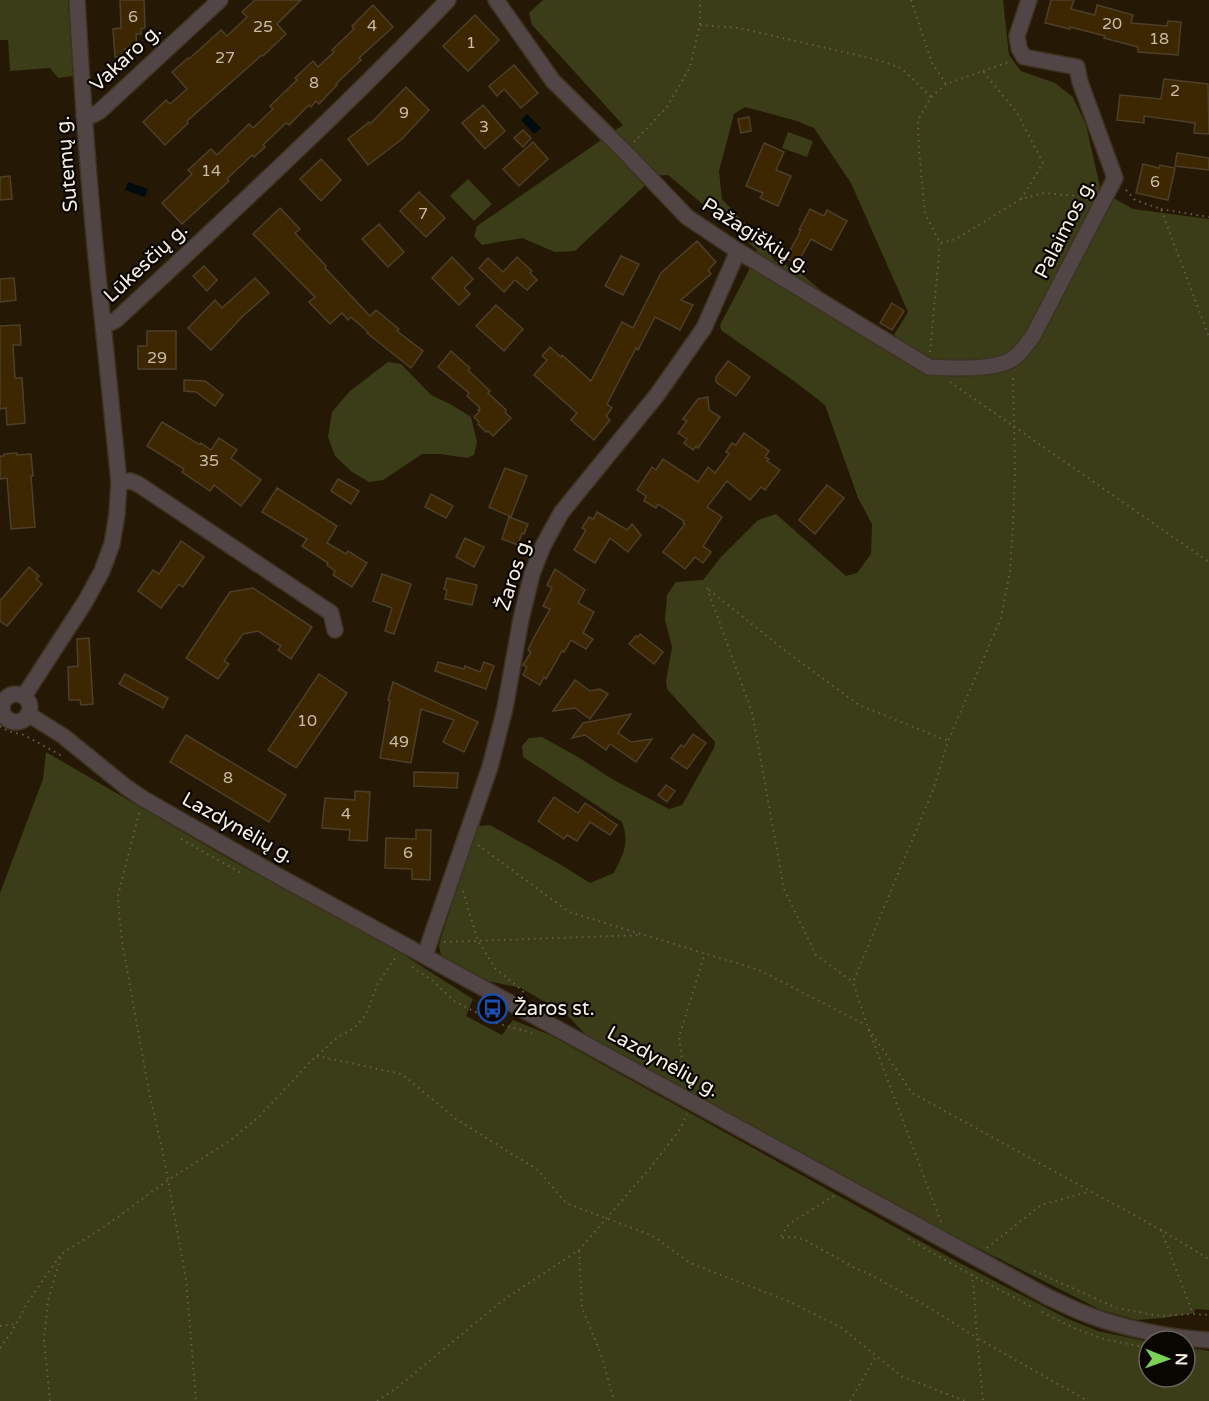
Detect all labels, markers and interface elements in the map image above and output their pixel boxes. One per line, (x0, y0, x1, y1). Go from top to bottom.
house number: 6 (128, 7, 138, 27)
house number: 20 (1102, 14, 1122, 34)
house number: 4 (367, 16, 377, 36)
house number: 25 (253, 17, 273, 37)
street label: Vakaro g. (85, 19, 167, 97)
house number: 18 (1149, 29, 1169, 49)
house number: 1 (466, 33, 476, 53)
house number: 27 (215, 48, 235, 68)
house number: 8 (309, 73, 319, 93)
house number: 2 (1170, 81, 1180, 101)
house number: 9 (399, 103, 409, 123)
street label: Sutemų g. (51, 115, 83, 213)
house number: 3 (479, 117, 489, 137)
house number: 14 (201, 161, 221, 181)
house number: 6 (1150, 172, 1160, 192)
street label: Palaimos g. (1030, 175, 1100, 283)
street label: Pažagiškių g. (697, 193, 815, 279)
house number: 7 (418, 204, 428, 224)
street label: Lūkesčių g. (99, 218, 193, 308)
house number: 29 (147, 348, 167, 368)
house number: 35 (199, 451, 219, 471)
street label: Žaros g. (490, 534, 537, 614)
house number: 10 (297, 711, 317, 731)
house number: 49 (389, 732, 409, 752)
house number: 8 (223, 768, 233, 788)
street label: Lazdynėlių g. (178, 787, 298, 869)
house number: 4 (341, 804, 351, 824)
house number: 6 (403, 843, 413, 863)
bus stop icon: Žaros st. (477, 993, 509, 1025)
place label: Žaros st. (514, 996, 595, 1021)
street label: Lazdynėlių g. (603, 1021, 723, 1103)
north arrow (1137, 1329, 1197, 1389)
text: N (1171, 1353, 1191, 1366)

